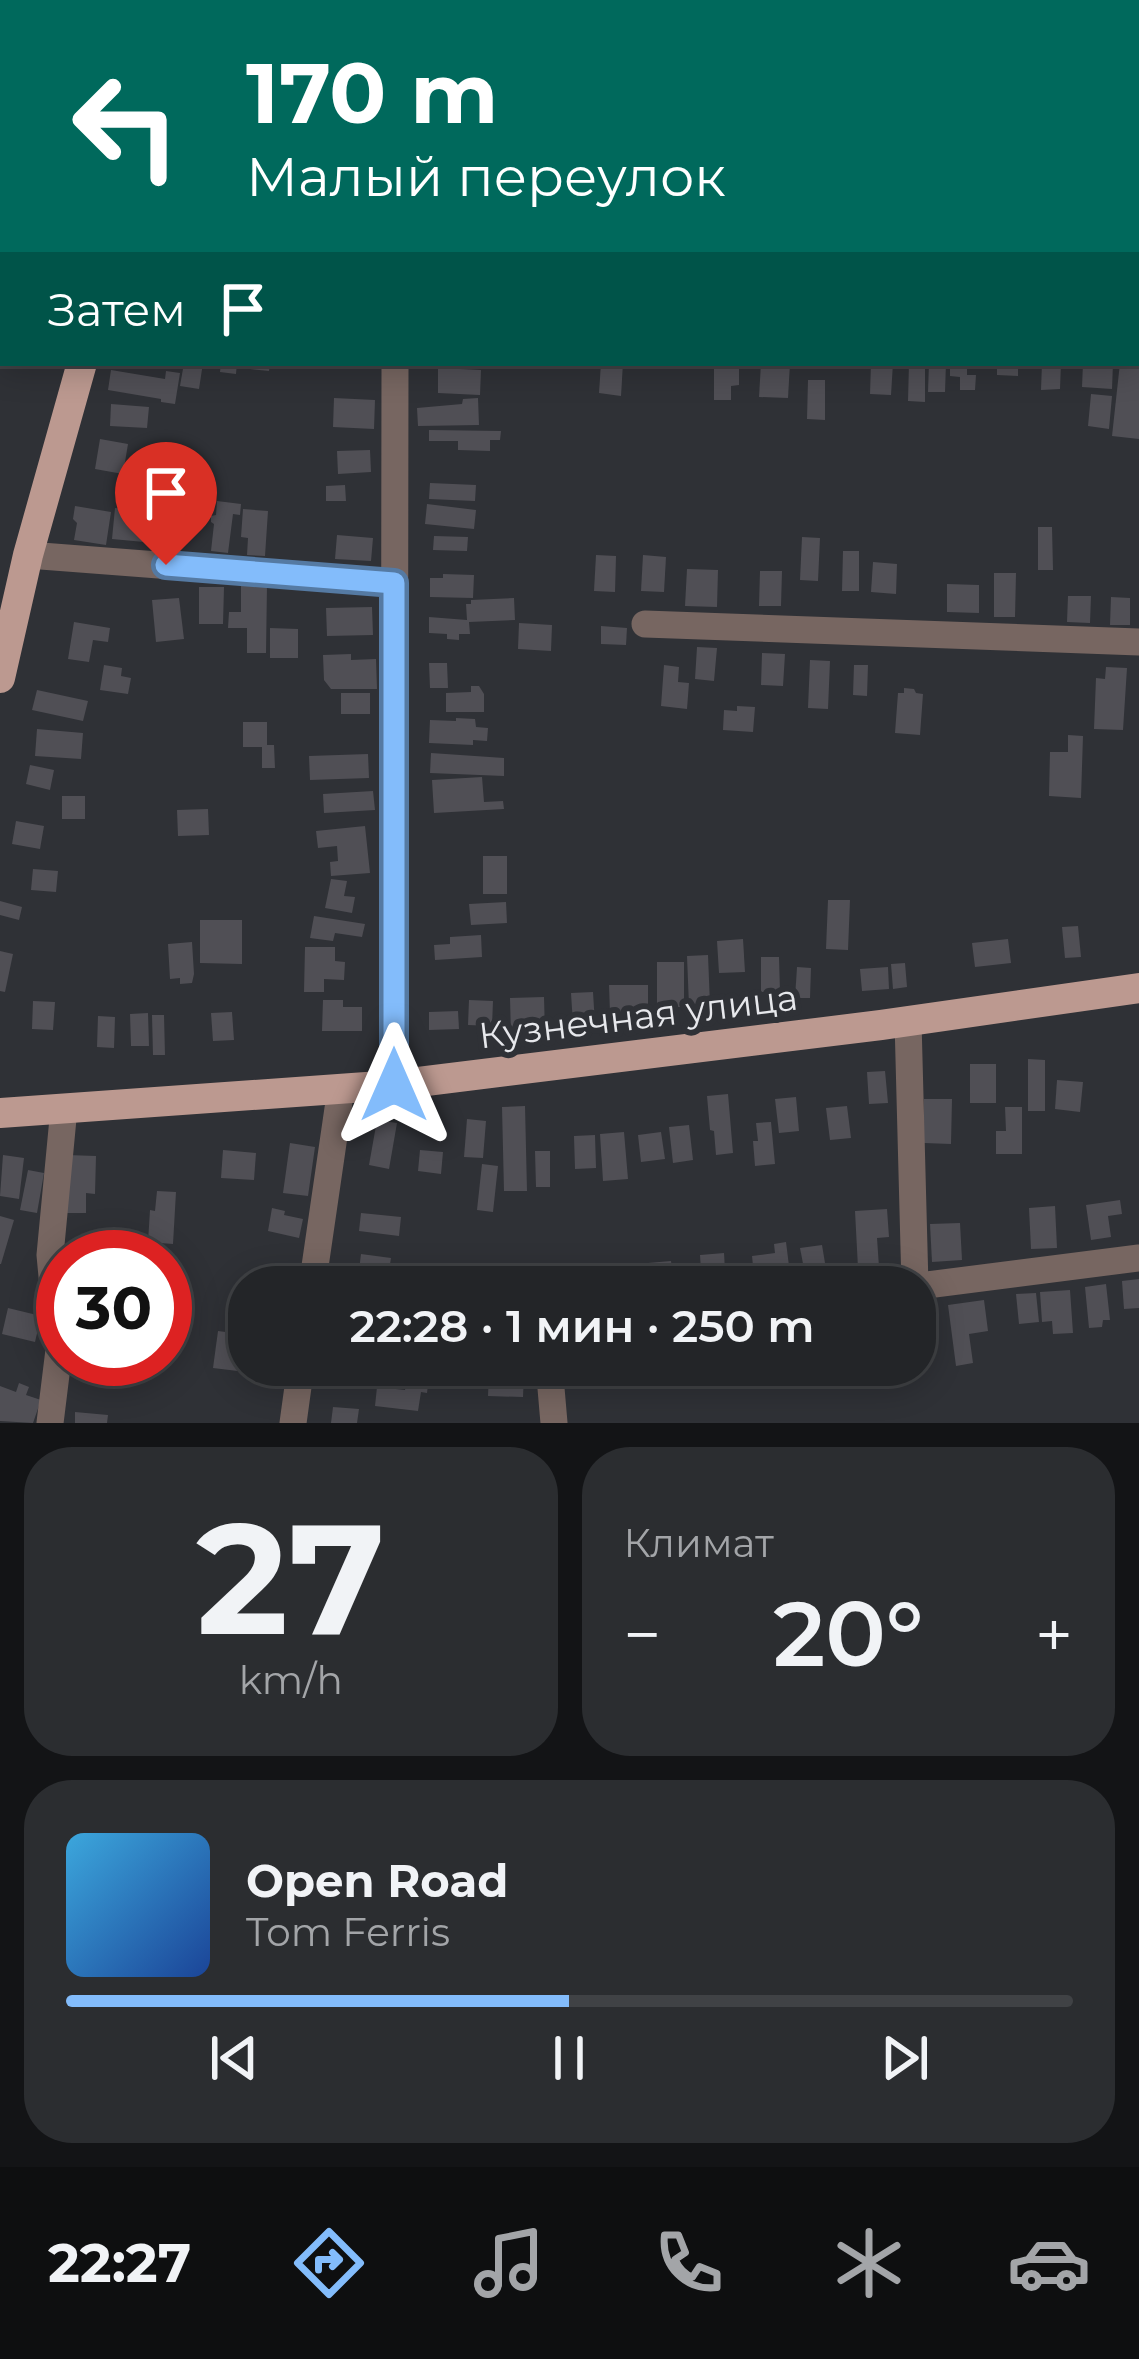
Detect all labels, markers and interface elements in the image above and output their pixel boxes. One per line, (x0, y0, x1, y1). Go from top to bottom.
text: 170 m (246, 42, 498, 144)
icon: left (48, 48, 204, 204)
text: Малый переулок (246, 144, 726, 210)
icon: arrive (210, 276, 276, 342)
text: Затем (48, 282, 186, 337)
pin (115, 442, 217, 565)
icon: arrive (133, 460, 199, 526)
street label: Кузнечная улица (476, 975, 800, 1057)
position arrow (331, 1022, 457, 1148)
speed limit sign: 30 (36, 1230, 192, 1386)
text: 22:28 · 1 мин · 250 m (349, 1298, 815, 1353)
text: 27 (196, 1483, 385, 1673)
text: Климат (624, 1519, 774, 1567)
text: 20° (773, 1579, 924, 1689)
text: − (624, 1594, 661, 1675)
text: + (1035, 1594, 1073, 1675)
text: km/h (239, 1656, 343, 1704)
text: Open Road (246, 1853, 508, 1908)
text: Tom Ferris (246, 1908, 450, 1956)
icon: previous (201, 2025, 267, 2091)
icon: pause (536, 2025, 602, 2091)
icon: next (872, 2025, 938, 2091)
icon: directions (287, 2221, 371, 2305)
icon: music (467, 2221, 551, 2305)
icon: phone (647, 2221, 731, 2305)
icon: climate (827, 2221, 911, 2305)
icon: car (1007, 2221, 1091, 2305)
text: 22:27 (48, 2230, 191, 2296)

